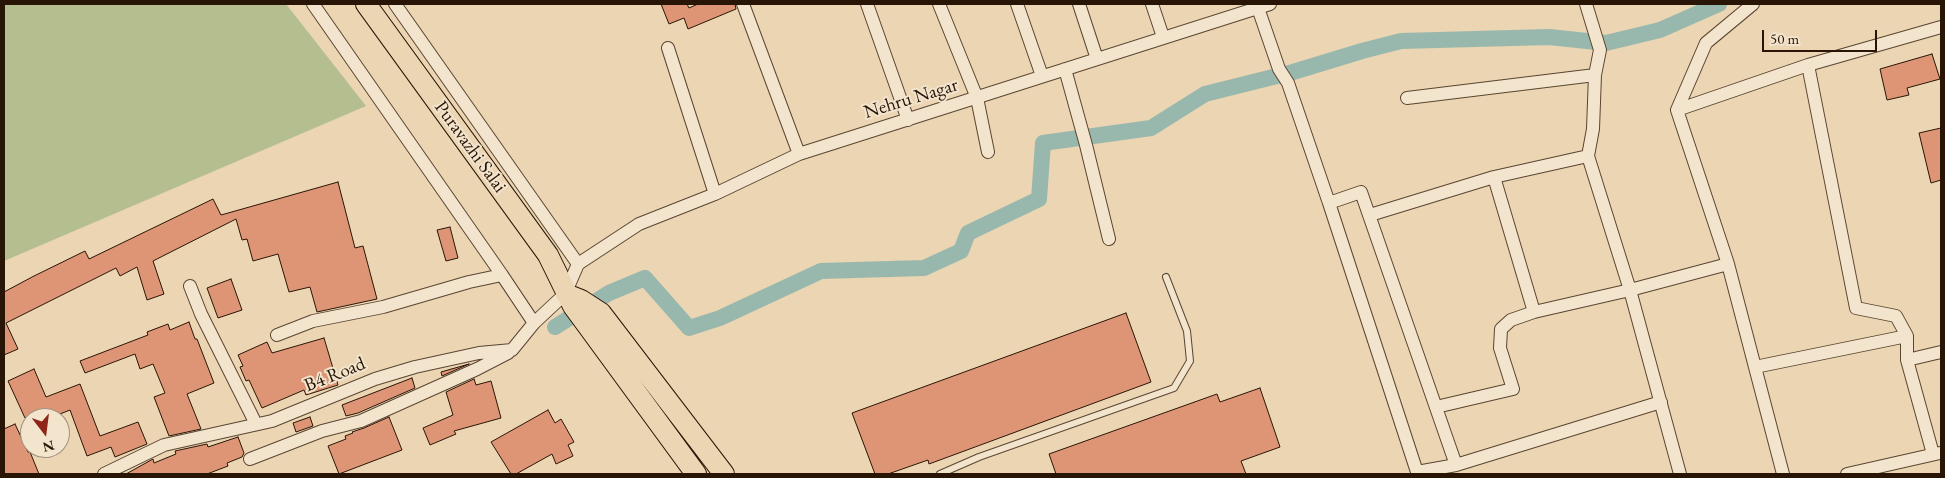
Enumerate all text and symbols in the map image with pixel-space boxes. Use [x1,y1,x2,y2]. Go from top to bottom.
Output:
scale bar [1765,20,1880,52]
text: 50 m [1770,29,1799,48]
street label: Nehru Nagar [861,74,961,124]
street label: Puravazhi Salai [429,97,511,197]
street label: B4 Road [301,352,369,398]
north arrow [20,408,70,458]
text: N [41,436,56,457]

